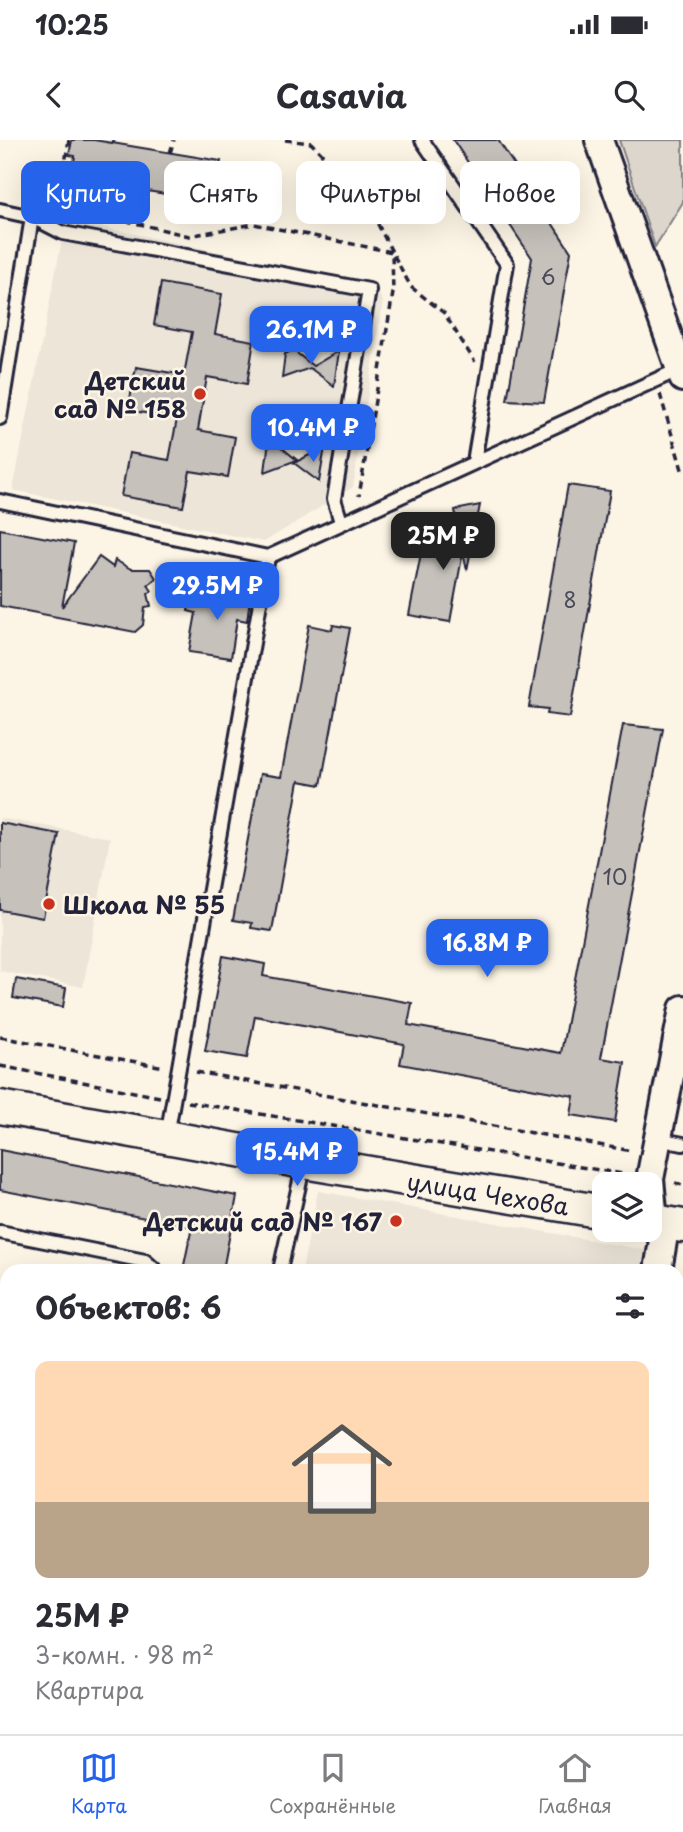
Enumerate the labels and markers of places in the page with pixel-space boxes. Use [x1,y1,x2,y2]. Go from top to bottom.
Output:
pin: 26.1M ₽ [246,306,376,366]
place label: Детский сад № 158 [54,362,186,426]
marker: Детский сад № 158 [192,386,208,402]
pin: 10.4M ₽ [248,404,378,464]
pin: 25M ₽ [394,512,492,572]
pin: 29.5M ₽ [152,562,282,622]
place label: Школа № 55 [63,886,225,922]
marker: Школа № 55 [41,896,57,912]
pin: 16.8M ₽ [422,920,552,979]
pin: 15.4M ₽ [232,1128,362,1188]
place label: Детский сад № 167 [143,1203,383,1239]
marker: Детский сад № 167 [388,1213,404,1229]

